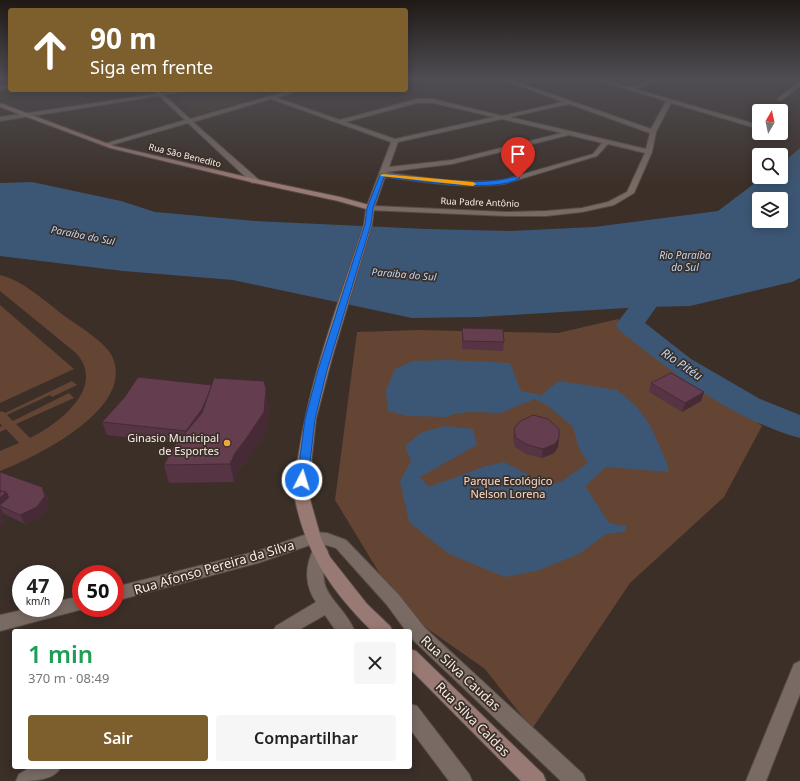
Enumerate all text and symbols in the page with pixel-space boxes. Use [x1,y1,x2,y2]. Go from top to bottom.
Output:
text: 90 m [90,19,157,57]
icon: ahead [24,24,76,76]
text: Siga em frente [90,55,213,79]
north arrow [752,104,788,140]
map controls [752,104,788,228]
pin [501,137,535,178]
street label: Rua São Benedito [147,140,223,170]
icon: arrive [507,143,529,165]
button: search [752,148,788,184]
button: layers [752,192,788,228]
street label: Rua Padre Antônio [440,194,520,210]
water label: Paraiba do Sul [50,222,117,248]
water label: Rio Paraíba do Sul [659,248,711,274]
water label: Paraiba do Sul [371,264,437,284]
water label: Rio Pitéu [658,344,706,384]
place label: Ginasio Municipal de Esportes [127,430,219,458]
marker: Ginasio Municipal de Esportes [222,438,232,448]
position arrow [281,459,323,501]
park label: Parque Ecológico Nelson Lorena [464,473,553,501]
street label: Rua Afonso Pereira da Silva [132,535,296,599]
speed limit sign: 50 [72,565,124,617]
text: 47 [27,572,49,599]
text: km/h [26,594,50,608]
street label: Rua Silva Caudas [417,631,505,715]
text: 1 min [28,637,93,670]
button: close [354,642,396,684]
text: 370 m · 08:49 [28,669,109,687]
street label: Rua Silva Caldas [432,678,514,760]
button: Sair [28,715,208,761]
button: Compartilhar [216,715,396,761]

